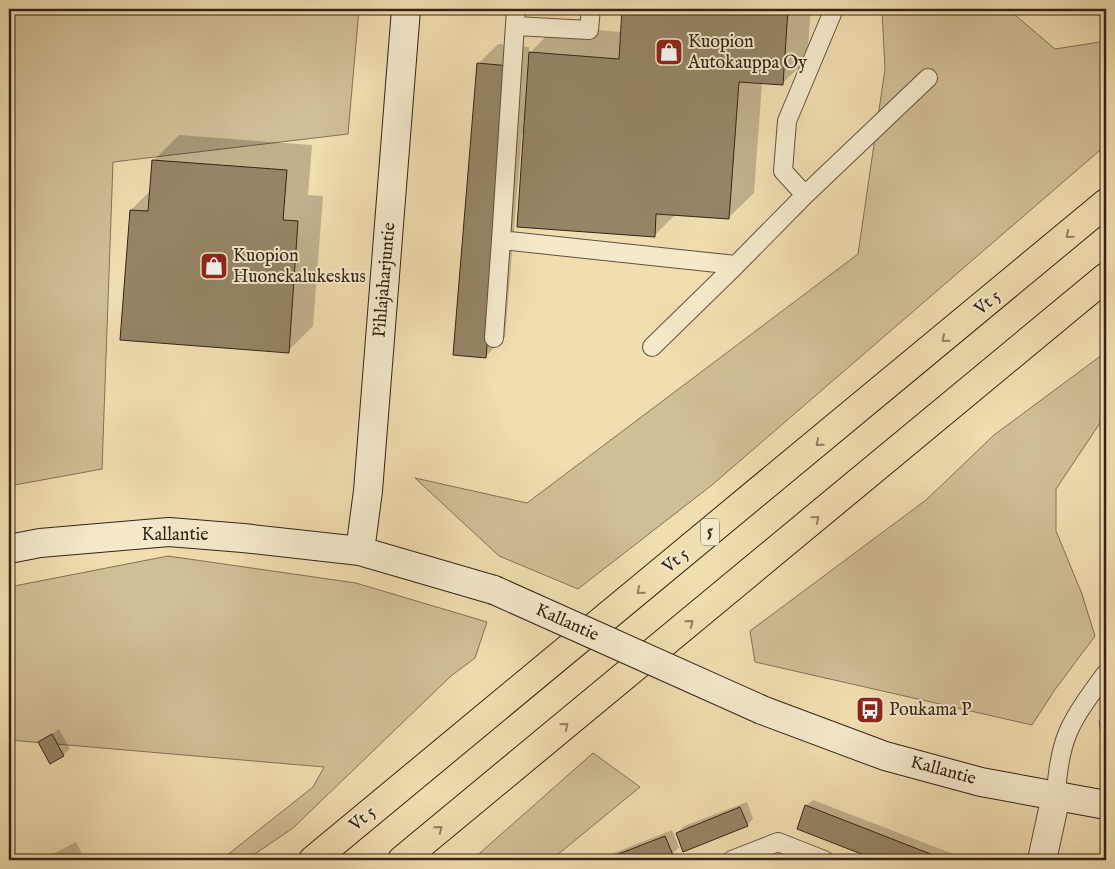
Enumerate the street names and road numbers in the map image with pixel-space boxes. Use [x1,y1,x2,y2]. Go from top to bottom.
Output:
street label: Pihlajaharjuntie [368,221,402,339]
street label: Vt 5 [969,285,1006,321]
road number: 5 [701,518,719,546]
street label: Kallantie [141,524,209,547]
street label: Vt 5 [657,543,694,579]
street label: Kallantie [532,599,602,647]
street label: Kallantie [908,751,978,791]
street label: Vt 5 [344,801,381,837]

